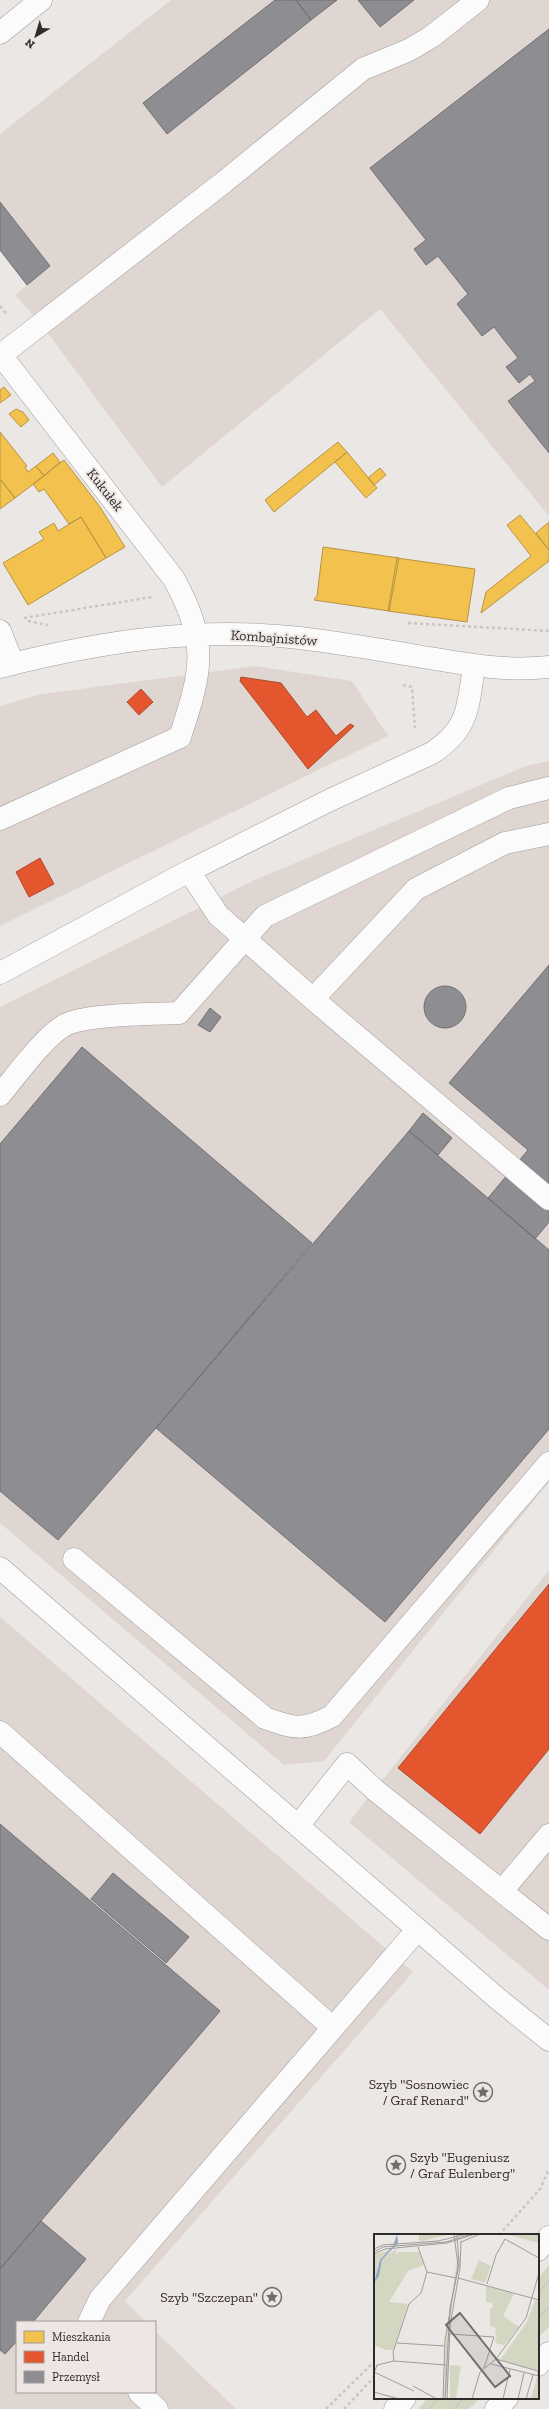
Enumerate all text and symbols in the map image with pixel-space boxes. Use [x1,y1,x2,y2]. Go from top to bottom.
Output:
north arrow [16,16,56,56]
text: N [22,35,37,51]
street label: Kukułek [83,465,127,515]
street label: Kombajnistów [230,626,318,650]
place label: Szyb "Sosnowiec / Graf Renard" [369,2076,469,2109]
place icon: Szyb "Sosnowiec / Graf Renard" [472,2081,494,2103]
place label: Szyb "Eugeniusz / Graf Eulenberg" [410,2149,515,2182]
place icon: Szyb "Eugeniusz / Graf Eulenberg" [385,2154,407,2176]
inset map [374,2234,539,2399]
place icon: Szyb "Szczepan" [261,2286,283,2308]
place label: Szyb "Szczepan" [160,2289,258,2306]
legend [16,2321,156,2393]
text: Mieszkania [52,2330,111,2344]
text: Handel [52,2350,89,2364]
text: Przemysł [52,2370,100,2384]

